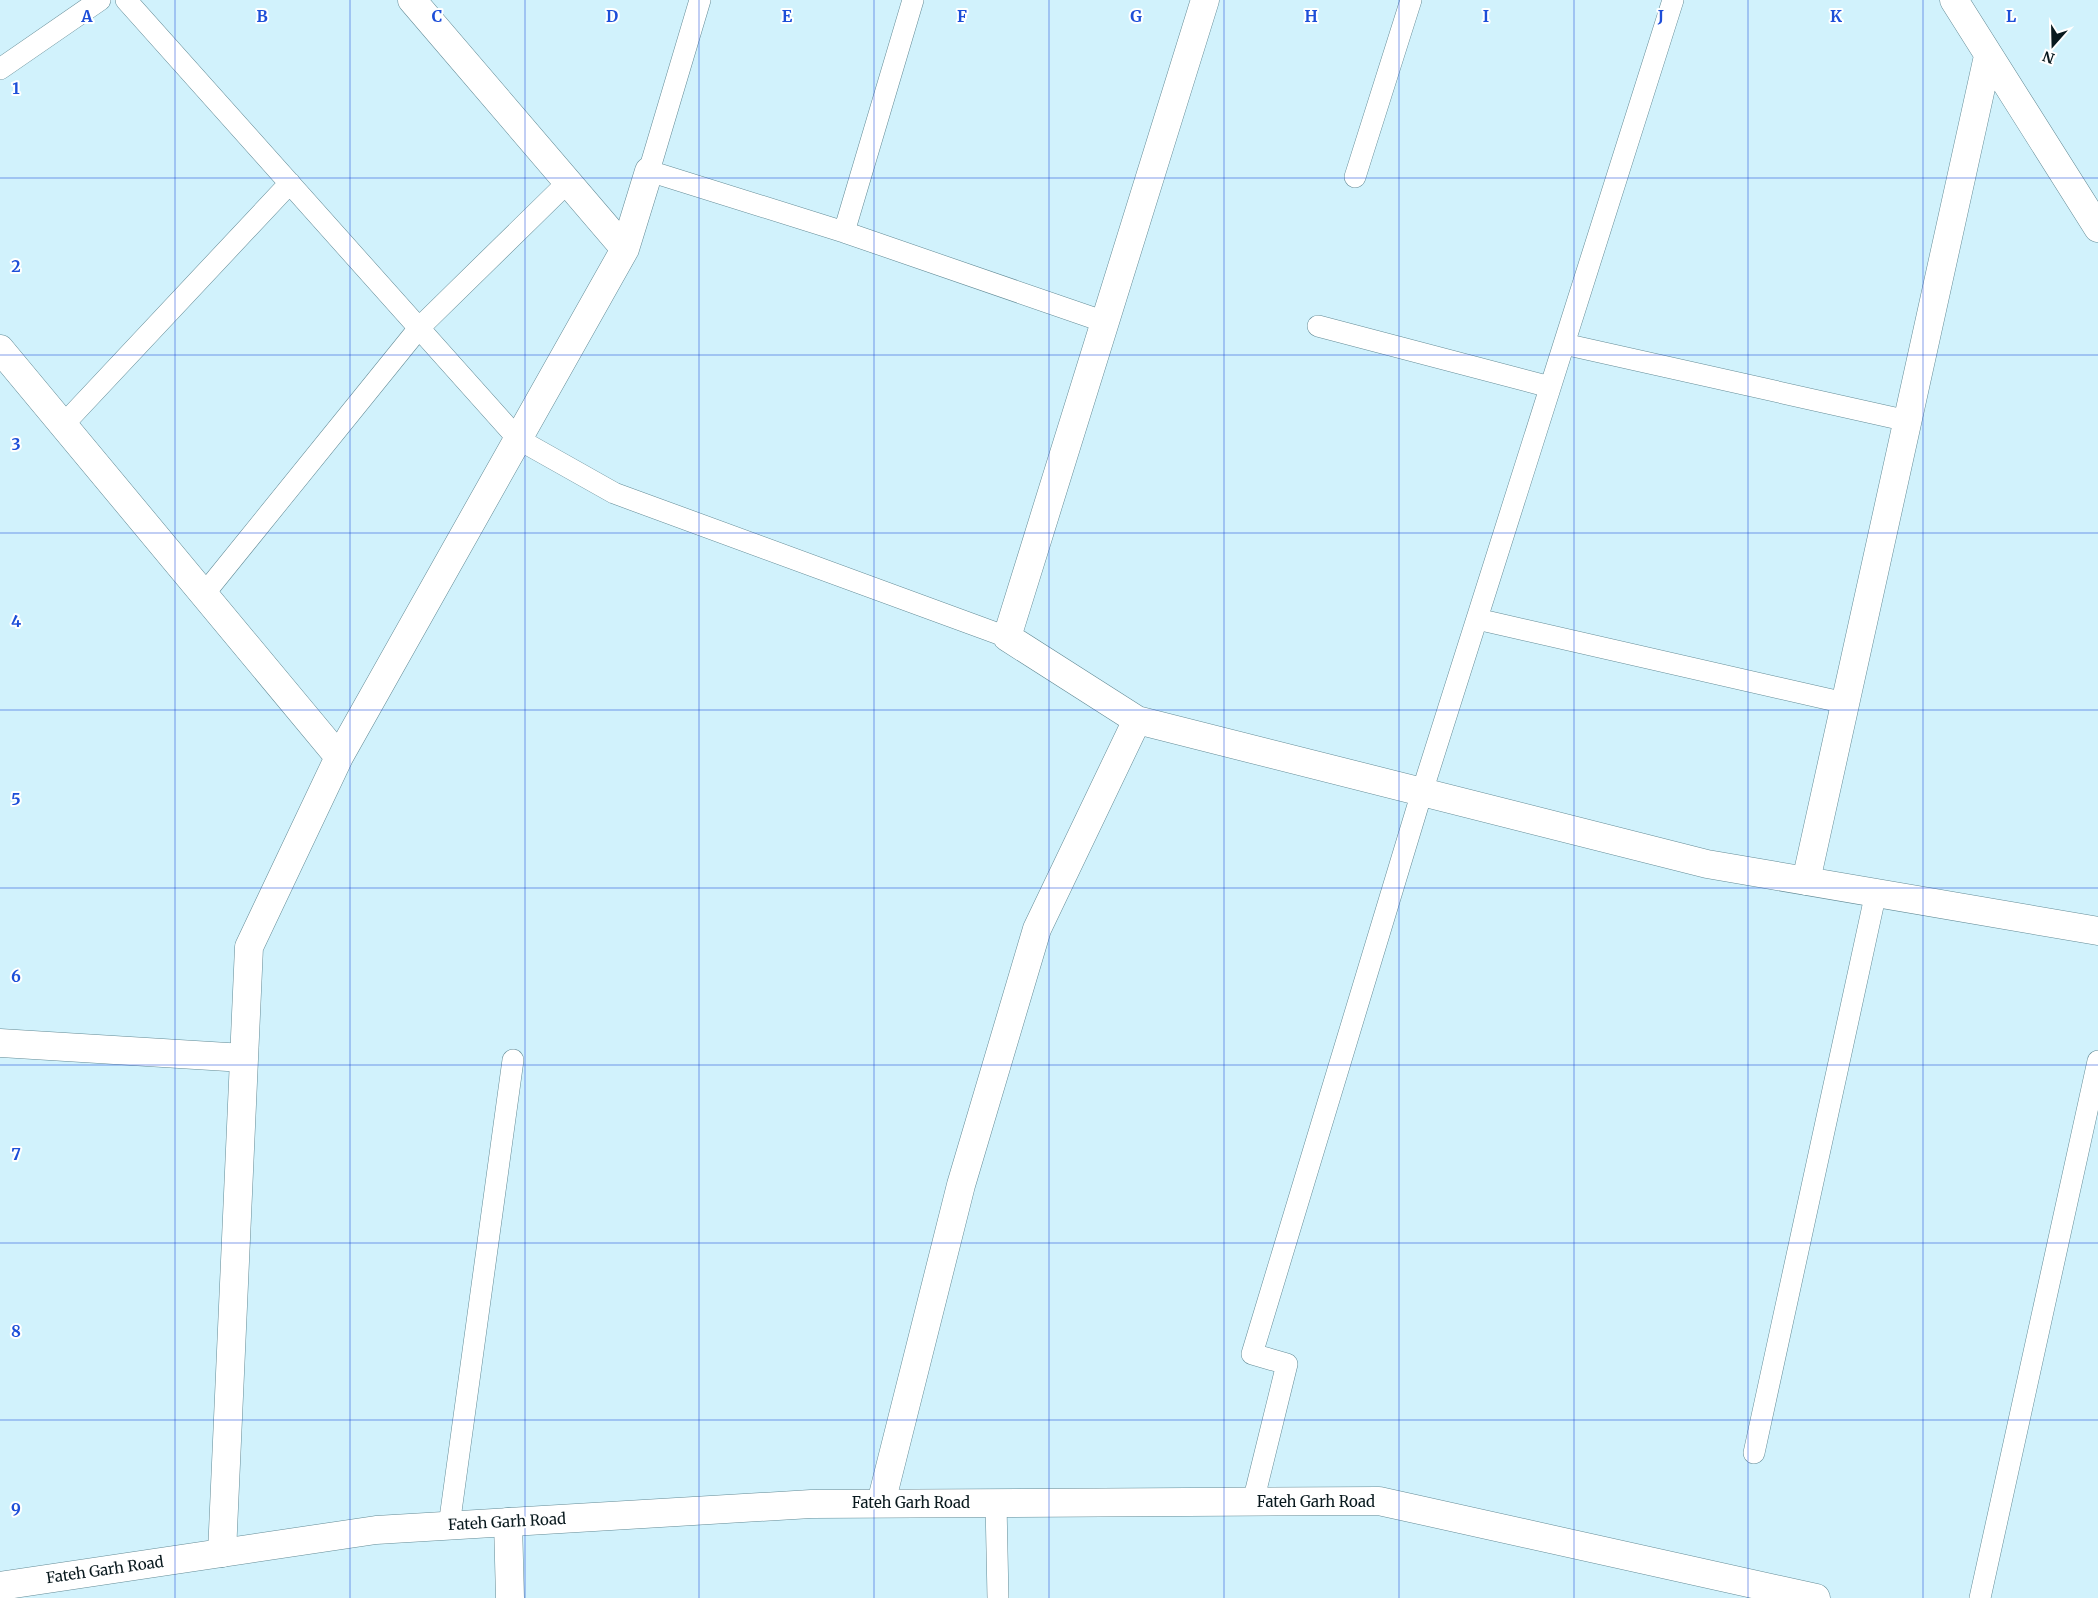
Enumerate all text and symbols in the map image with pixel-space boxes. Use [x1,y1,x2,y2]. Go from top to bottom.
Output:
text: A [80,6,93,26]
text: B [256,6,268,26]
text: C [432,6,442,26]
text: D [606,6,618,26]
text: E [782,6,793,26]
text: F [957,6,967,26]
text: G [1130,6,1142,26]
text: H [1304,6,1318,26]
text: I [1483,6,1489,26]
text: J [1657,6,1664,26]
text: K [1830,6,1842,26]
text: L [2006,6,2016,26]
north arrow [2028,20,2078,70]
text: N [2040,47,2057,68]
text: 1 [12,78,20,98]
text: 2 [11,256,21,276]
text: 3 [11,434,21,454]
text: 4 [11,611,21,631]
text: 5 [11,789,21,809]
text: 6 [11,966,21,986]
text: 7 [11,1144,21,1164]
text: 8 [11,1321,21,1341]
street label: Fateh Garh Road [1257,1492,1375,1511]
street label: Fateh Garh Road [852,1493,970,1512]
text: 9 [11,1499,21,1519]
street label: Fateh Garh Road [447,1509,567,1534]
street label: Fateh Garh Road [45,1552,165,1587]

